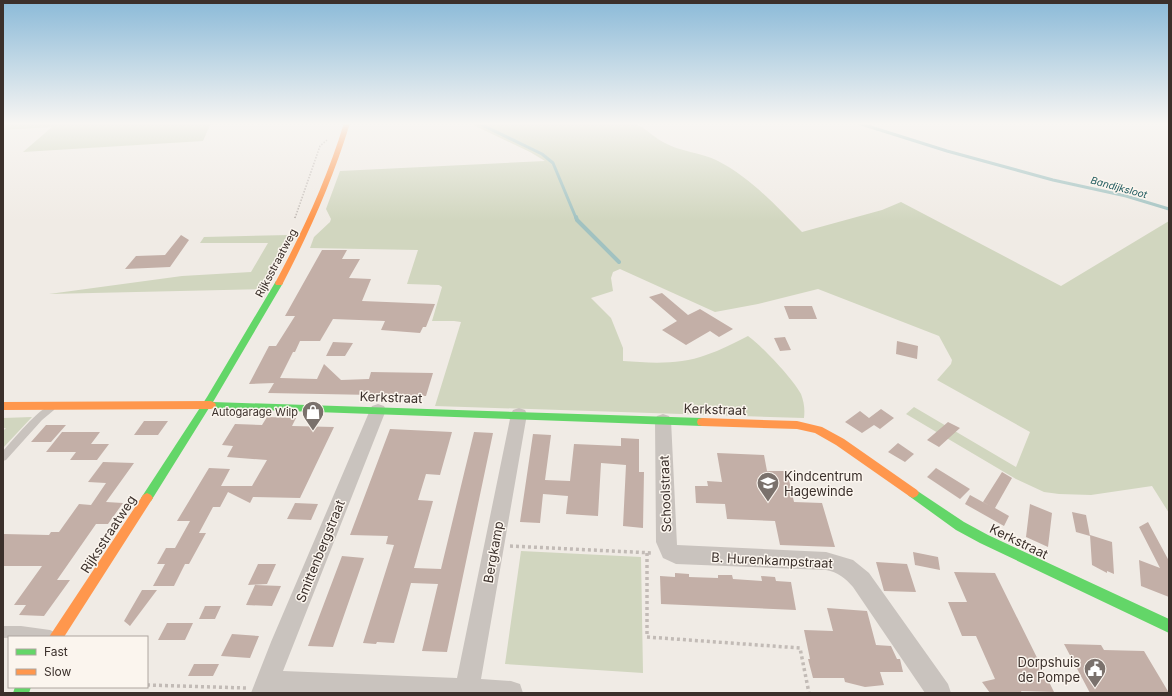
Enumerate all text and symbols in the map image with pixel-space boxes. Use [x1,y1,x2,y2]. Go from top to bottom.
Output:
water label: Bandijksloot [1089,174,1149,200]
street label: Rijksstraatweg [252,226,300,300]
street label: Kerkstraat [359,388,423,406]
shop icon: Autogarage Wilp [300,399,326,432]
street label: Kerkstraat [683,400,747,418]
place label: Autogarage Wilp [211,405,298,419]
street label: Schoolstraat [656,455,674,533]
place label: Kindcentrum Hagewinde [784,468,863,499]
school or university icon: Kindcentrum Hagewinde [755,470,781,503]
street label: Rijksstraatweg [77,492,139,576]
street label: Smittenbergstraat [292,497,348,605]
street label: Bergkamp [480,520,506,584]
street label: Kerkstraat [987,520,1051,562]
street label: B. Hurenkampstraat [711,549,833,571]
legend [8,636,148,688]
text: Fast [44,644,68,659]
place label: Dorpshuis de Pompe [1018,654,1080,685]
public building icon: Dorpshuis de Pompe [1082,656,1108,689]
text: Slow [44,664,72,679]

